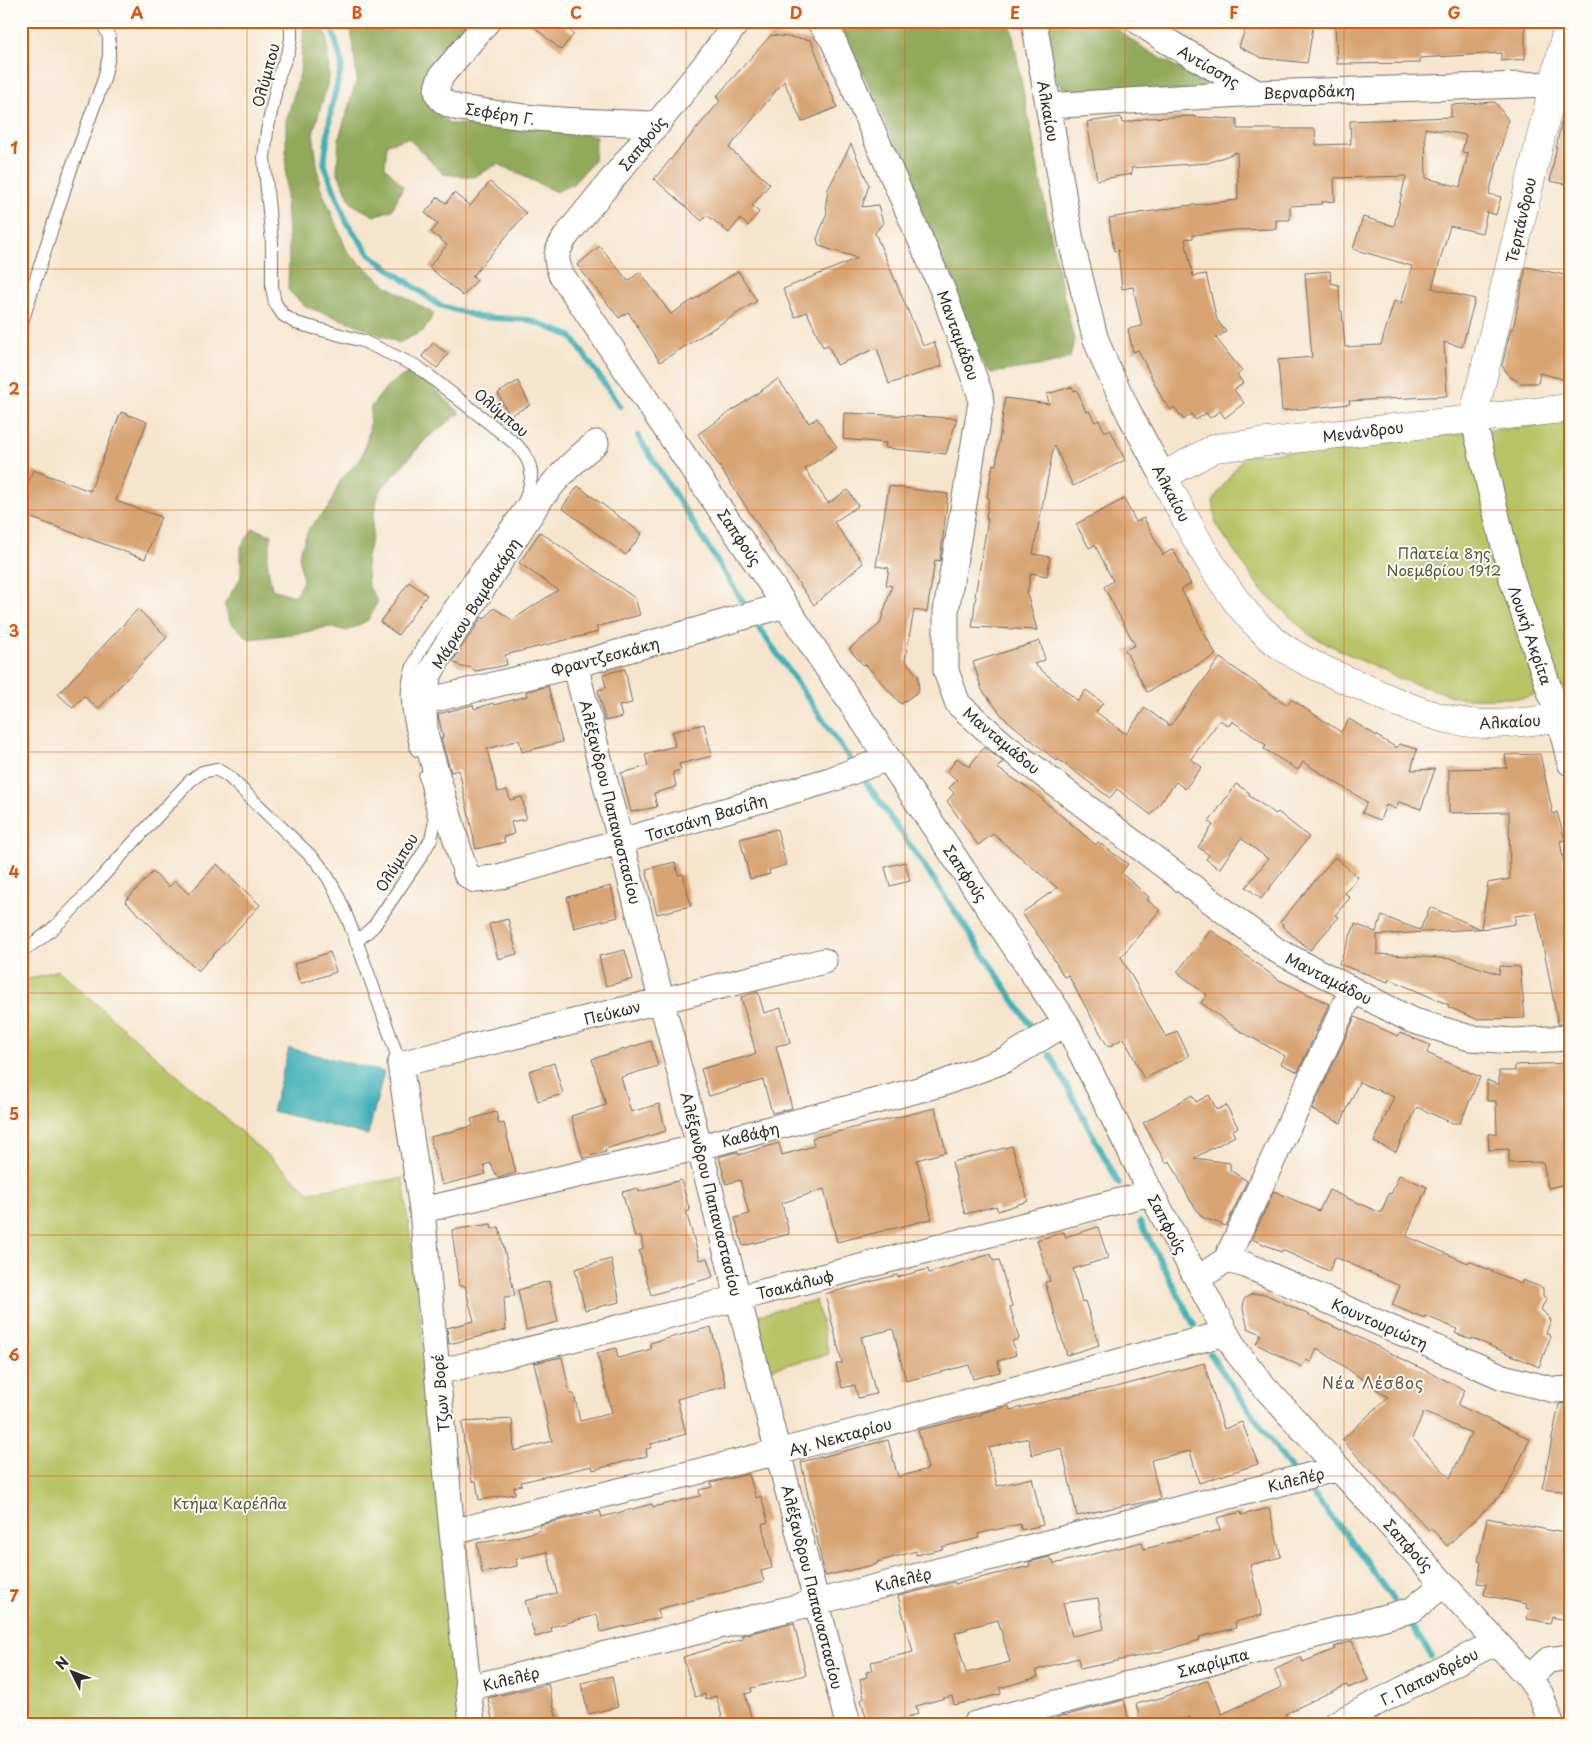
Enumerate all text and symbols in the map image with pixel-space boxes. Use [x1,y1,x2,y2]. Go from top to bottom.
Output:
text: A [131,0,144,24]
text: B [352,0,363,24]
text: C [570,0,582,24]
text: D [790,0,802,24]
text: E [1010,0,1020,24]
text: F [1229,0,1239,24]
text: G [1447,0,1461,24]
street label: Αντίσσης [1174,39,1245,93]
street label: Ολύμπου [245,40,285,110]
street label: Βερναρδάκη [1263,78,1355,104]
street label: Αλκαίου [1032,79,1066,143]
street label: Σεφέρη Γ. [463,96,537,130]
street label: Σαπφούς [613,110,671,175]
text: 1 [10,135,18,159]
street label: Τερπάνδρου [1499,175,1541,265]
street label: Μανταμάδου [932,287,986,383]
text: 2 [8,376,20,400]
street label: Ολύμπου [470,382,534,442]
street label: Μενάνδρου [1321,415,1405,447]
street label: Αλκαίου [1147,460,1197,526]
street label: Σαπφούς [712,504,768,570]
street label: Μάρκου Βαμβακάρη [425,533,525,673]
park label: Πλατεία 8ης Νοεμβρίου 1912 [1387,541,1501,581]
street label: Λουκή Ακρίτα [1503,582,1559,688]
text: 3 [9,618,19,642]
street label: Φραντζεσκάκη [548,631,662,681]
street label: Αλέξανδρου Παπαναστασίου [574,697,648,907]
street label: Μανταμάδου [958,701,1046,779]
street label: Αλκαίου [1479,708,1541,734]
street label: Τσιτσάνη Βασίλη [642,788,770,846]
street label: Ολύμπου [369,828,423,896]
street label: Σαπφούς [938,840,994,906]
text: 4 [9,859,20,883]
street label: Μανταμάδου [1282,946,1376,1010]
street label: Πεύκων [581,994,643,1030]
street label: Αλέξανδρου Παπαναστασίου [675,1089,749,1299]
text: 5 [9,1101,19,1125]
street label: Καβάφη [719,1116,781,1152]
street label: Σαπφούς [1143,1190,1193,1258]
street label: Τσακάλωφ [754,1263,836,1305]
street label: Κουντουριώτη [1328,1291,1432,1355]
text: 6 [8,1342,20,1366]
street label: Τζων Βορέ [425,1353,455,1433]
district label: Νέα Λέσβος [1322,1370,1424,1394]
street label: Αγ. Νεκταρίου [786,1411,894,1461]
street label: Κιλελέρ [1265,1461,1327,1497]
street label: Αλέξανδρου Παπαναστασίου [776,1482,850,1692]
park label: Κτήμα Καρέλλα [173,1491,287,1514]
street label: Σαπφούς [1379,1513,1439,1577]
street label: Κιλελέρ [872,1561,934,1597]
text: 7 [9,1583,19,1607]
street label: Σκαρίμπα [1175,1641,1251,1683]
street label: Γ. Παπανδρέου [1376,1641,1482,1711]
north arrow [48,1648,98,1698]
text: N [50,1652,73,1674]
street label: Κιλελέρ [480,1660,542,1696]

